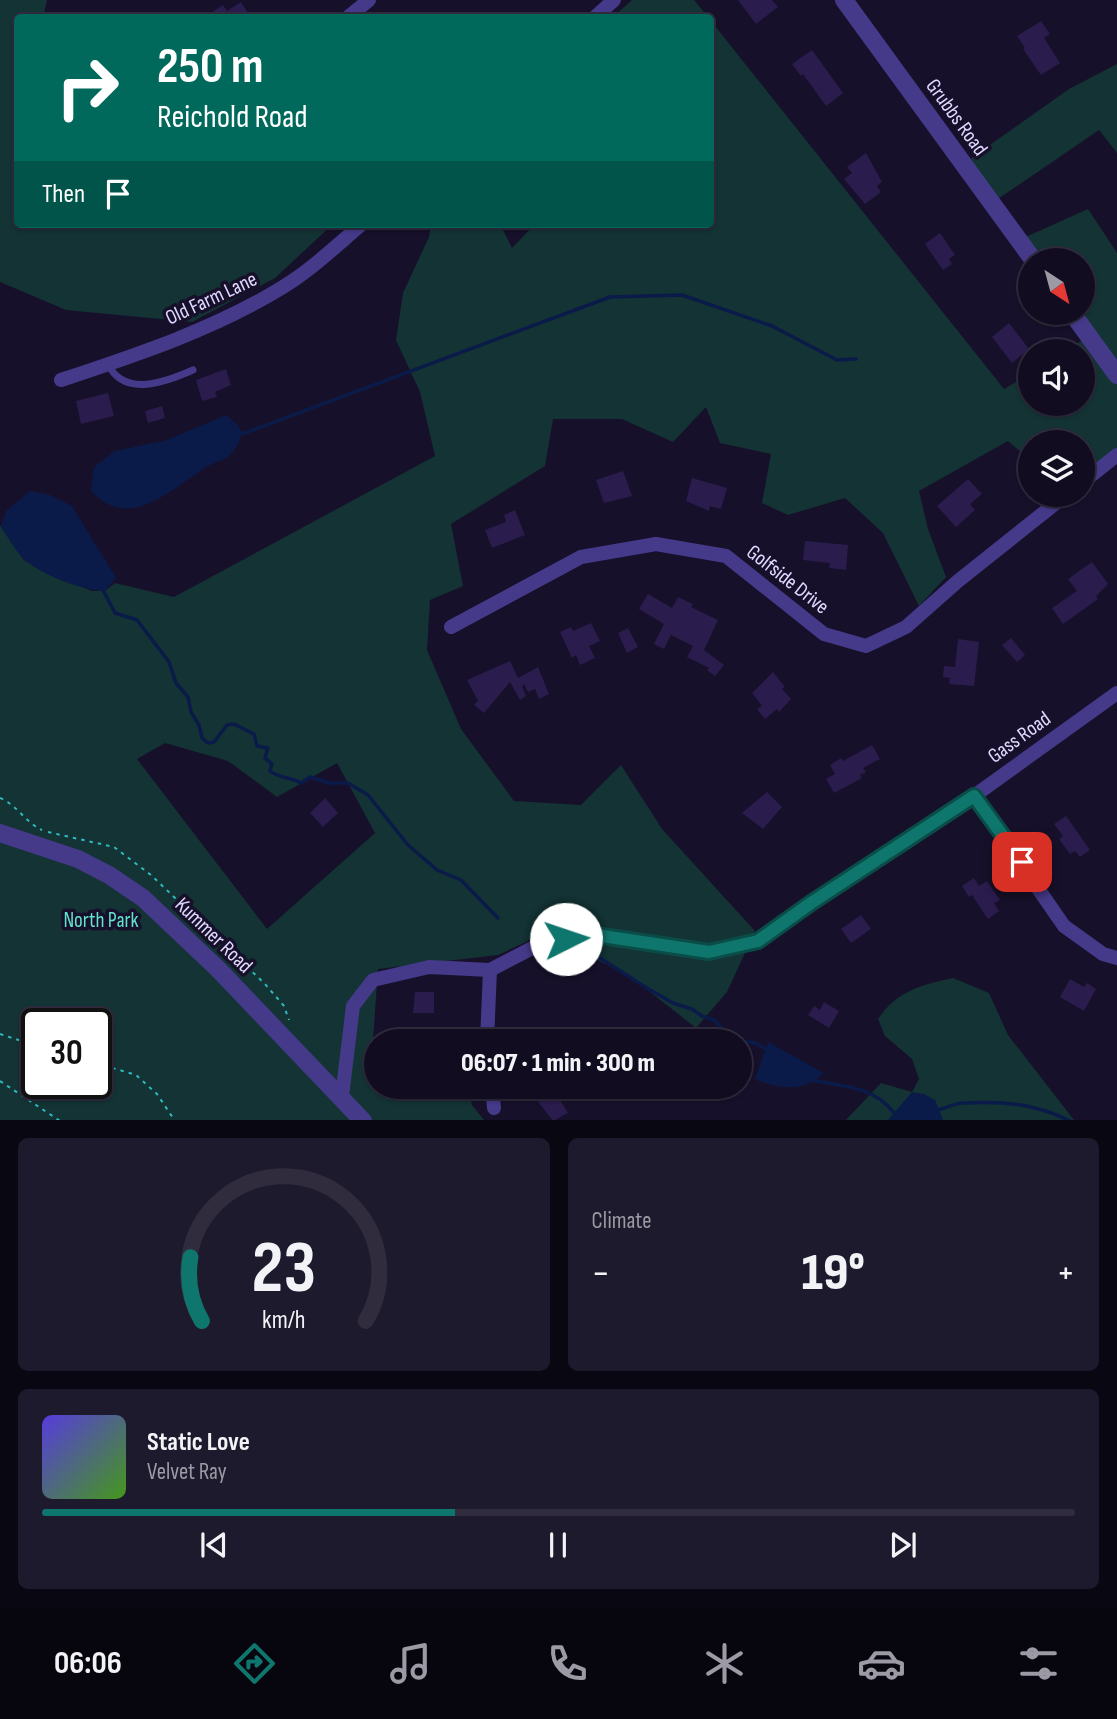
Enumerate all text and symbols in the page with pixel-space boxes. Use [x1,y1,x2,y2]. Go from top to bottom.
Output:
text: 250 m [157,38,263,97]
icon: right [42,42,133,133]
street label: Grubbs Road [920,74,993,160]
text: Reichold Road [157,98,308,137]
icon: arrive [99,175,137,213]
text: Then [42,179,85,210]
north arrow [1018,248,1096,326]
map controls [1018,248,1095,507]
street label: Old Farm Lane [161,266,261,331]
button: sound [1018,339,1095,416]
button: layers [1018,430,1095,507]
street label: Golfside Drive [741,539,834,619]
street label: Gass Road [983,706,1056,769]
pin [992,832,1052,892]
icon: arrive [1003,843,1041,881]
street label: Kummer Road [170,892,258,978]
position arrow [529,902,603,976]
park label: North Park [63,908,139,933]
speed limit sign: 30 [21,1008,112,1099]
text: 06:07 · 1 min · 300 m [461,1048,655,1079]
text: Climate [592,1207,651,1235]
text: 23 [251,1225,316,1313]
text: 19° [802,1242,865,1305]
text: − [592,1251,610,1296]
text: + [1056,1251,1075,1296]
text: km/h [262,1304,305,1335]
text: Static Love [147,1427,250,1458]
text: Velvet Ray [147,1458,227,1486]
icon: previous [195,1526,233,1564]
icon: pause [539,1526,577,1564]
icon: next [884,1526,922,1564]
icon: directions [230,1639,279,1688]
icon: music [386,1639,435,1688]
icon: phone [543,1639,592,1688]
icon: climate [700,1639,749,1688]
icon: car [857,1639,906,1688]
icon: filters [1014,1639,1063,1688]
text: 06:06 [54,1644,122,1683]

